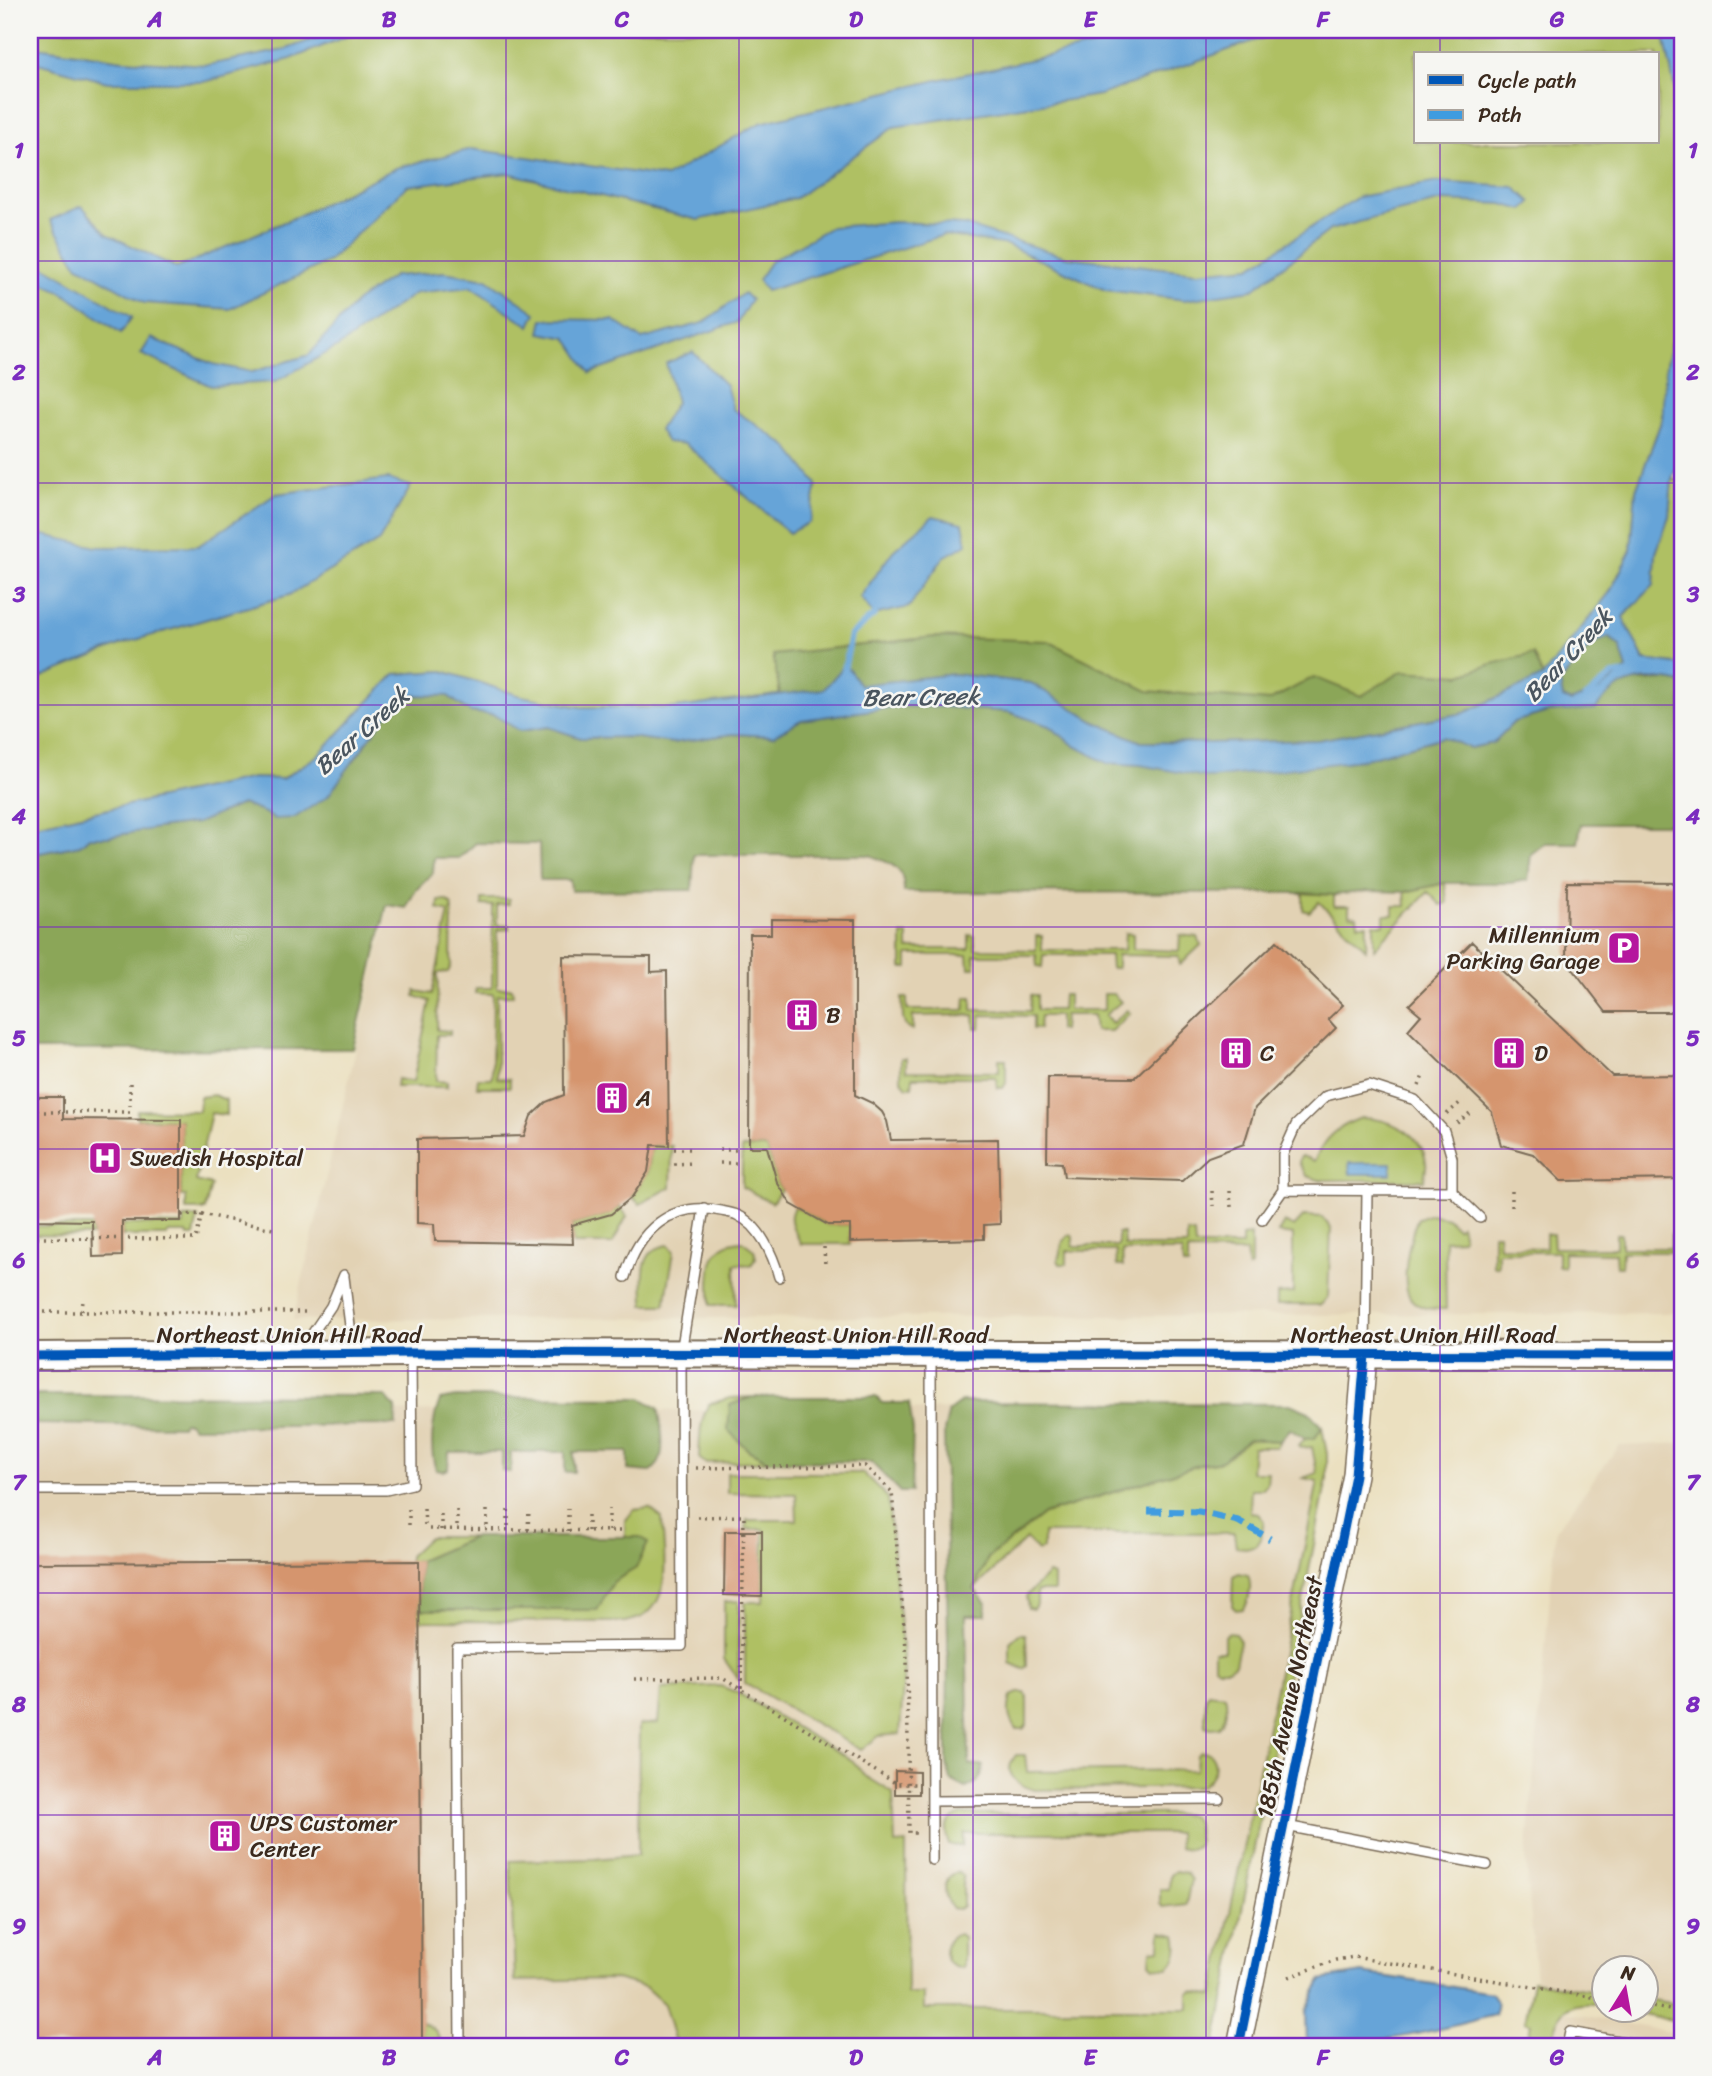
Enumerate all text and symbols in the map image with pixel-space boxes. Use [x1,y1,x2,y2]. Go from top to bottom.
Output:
text: A [146,0,163,40]
text: B [382,0,397,40]
text: C [614,0,630,40]
text: D [849,0,864,40]
text: E [1084,0,1099,40]
text: F [1316,0,1331,40]
text: G [1549,0,1565,40]
legend [1414,52,1660,144]
text: Cycle path [1478,62,1577,100]
text: Path [1478,96,1521,134]
text: 1 [14,130,24,171]
text: 1 [1688,130,1698,171]
text: 2 [11,352,26,393]
text: 2 [1685,352,1700,393]
text: 3 [12,574,26,615]
text: 3 [1686,574,1700,615]
water label: Bear Creek [1513,597,1624,712]
water label: Bear Creek [304,675,420,786]
water label: Bear Creek [862,675,981,719]
text: 4 [11,796,27,837]
text: 4 [1685,796,1701,837]
place label: Millennium Parking Garage [1446,915,1600,982]
parking icon: Millennium Parking Garage [1605,929,1643,967]
place label: B [826,995,841,1036]
building icon: B [783,996,821,1034]
text: 5 [12,1018,26,1059]
text: 5 [1686,1018,1700,1059]
place label: C [1260,1033,1275,1074]
place label: D [1534,1033,1548,1074]
building icon: C [1217,1034,1255,1072]
building icon: D [1490,1034,1528,1072]
place label: A [635,1078,651,1119]
building icon: A [593,1079,631,1117]
place label: Swedish Hospital [130,1138,303,1179]
hospital icon: Swedish Hospital [86,1139,124,1177]
text: 6 [11,1240,26,1281]
text: 6 [1685,1240,1700,1281]
street label: Northeast Union Hill Road [157,1315,423,1356]
street label: Northeast Union Hill Road [724,1315,990,1356]
street label: Northeast Union Hill Road [1291,1315,1557,1356]
text: 7 [12,1462,27,1503]
text: 7 [1686,1462,1701,1503]
street label: 185th Avenue Northeast [1244,1570,1336,1822]
text: 8 [11,1684,26,1725]
text: 8 [1685,1684,1700,1725]
place label: UPS Customer Center [250,1803,398,1870]
building icon: UPS Customer Center [206,1817,244,1855]
text: 9 [12,1906,26,1947]
text: 9 [1686,1906,1700,1947]
north arrow [1590,1954,1660,2024]
text: N [1618,1955,1639,1990]
text: A [146,2037,163,2076]
text: B [382,2037,397,2076]
text: C [614,2037,630,2076]
text: D [849,2037,864,2076]
text: E [1084,2037,1099,2076]
text: F [1316,2037,1331,2076]
text: G [1549,2037,1565,2076]

